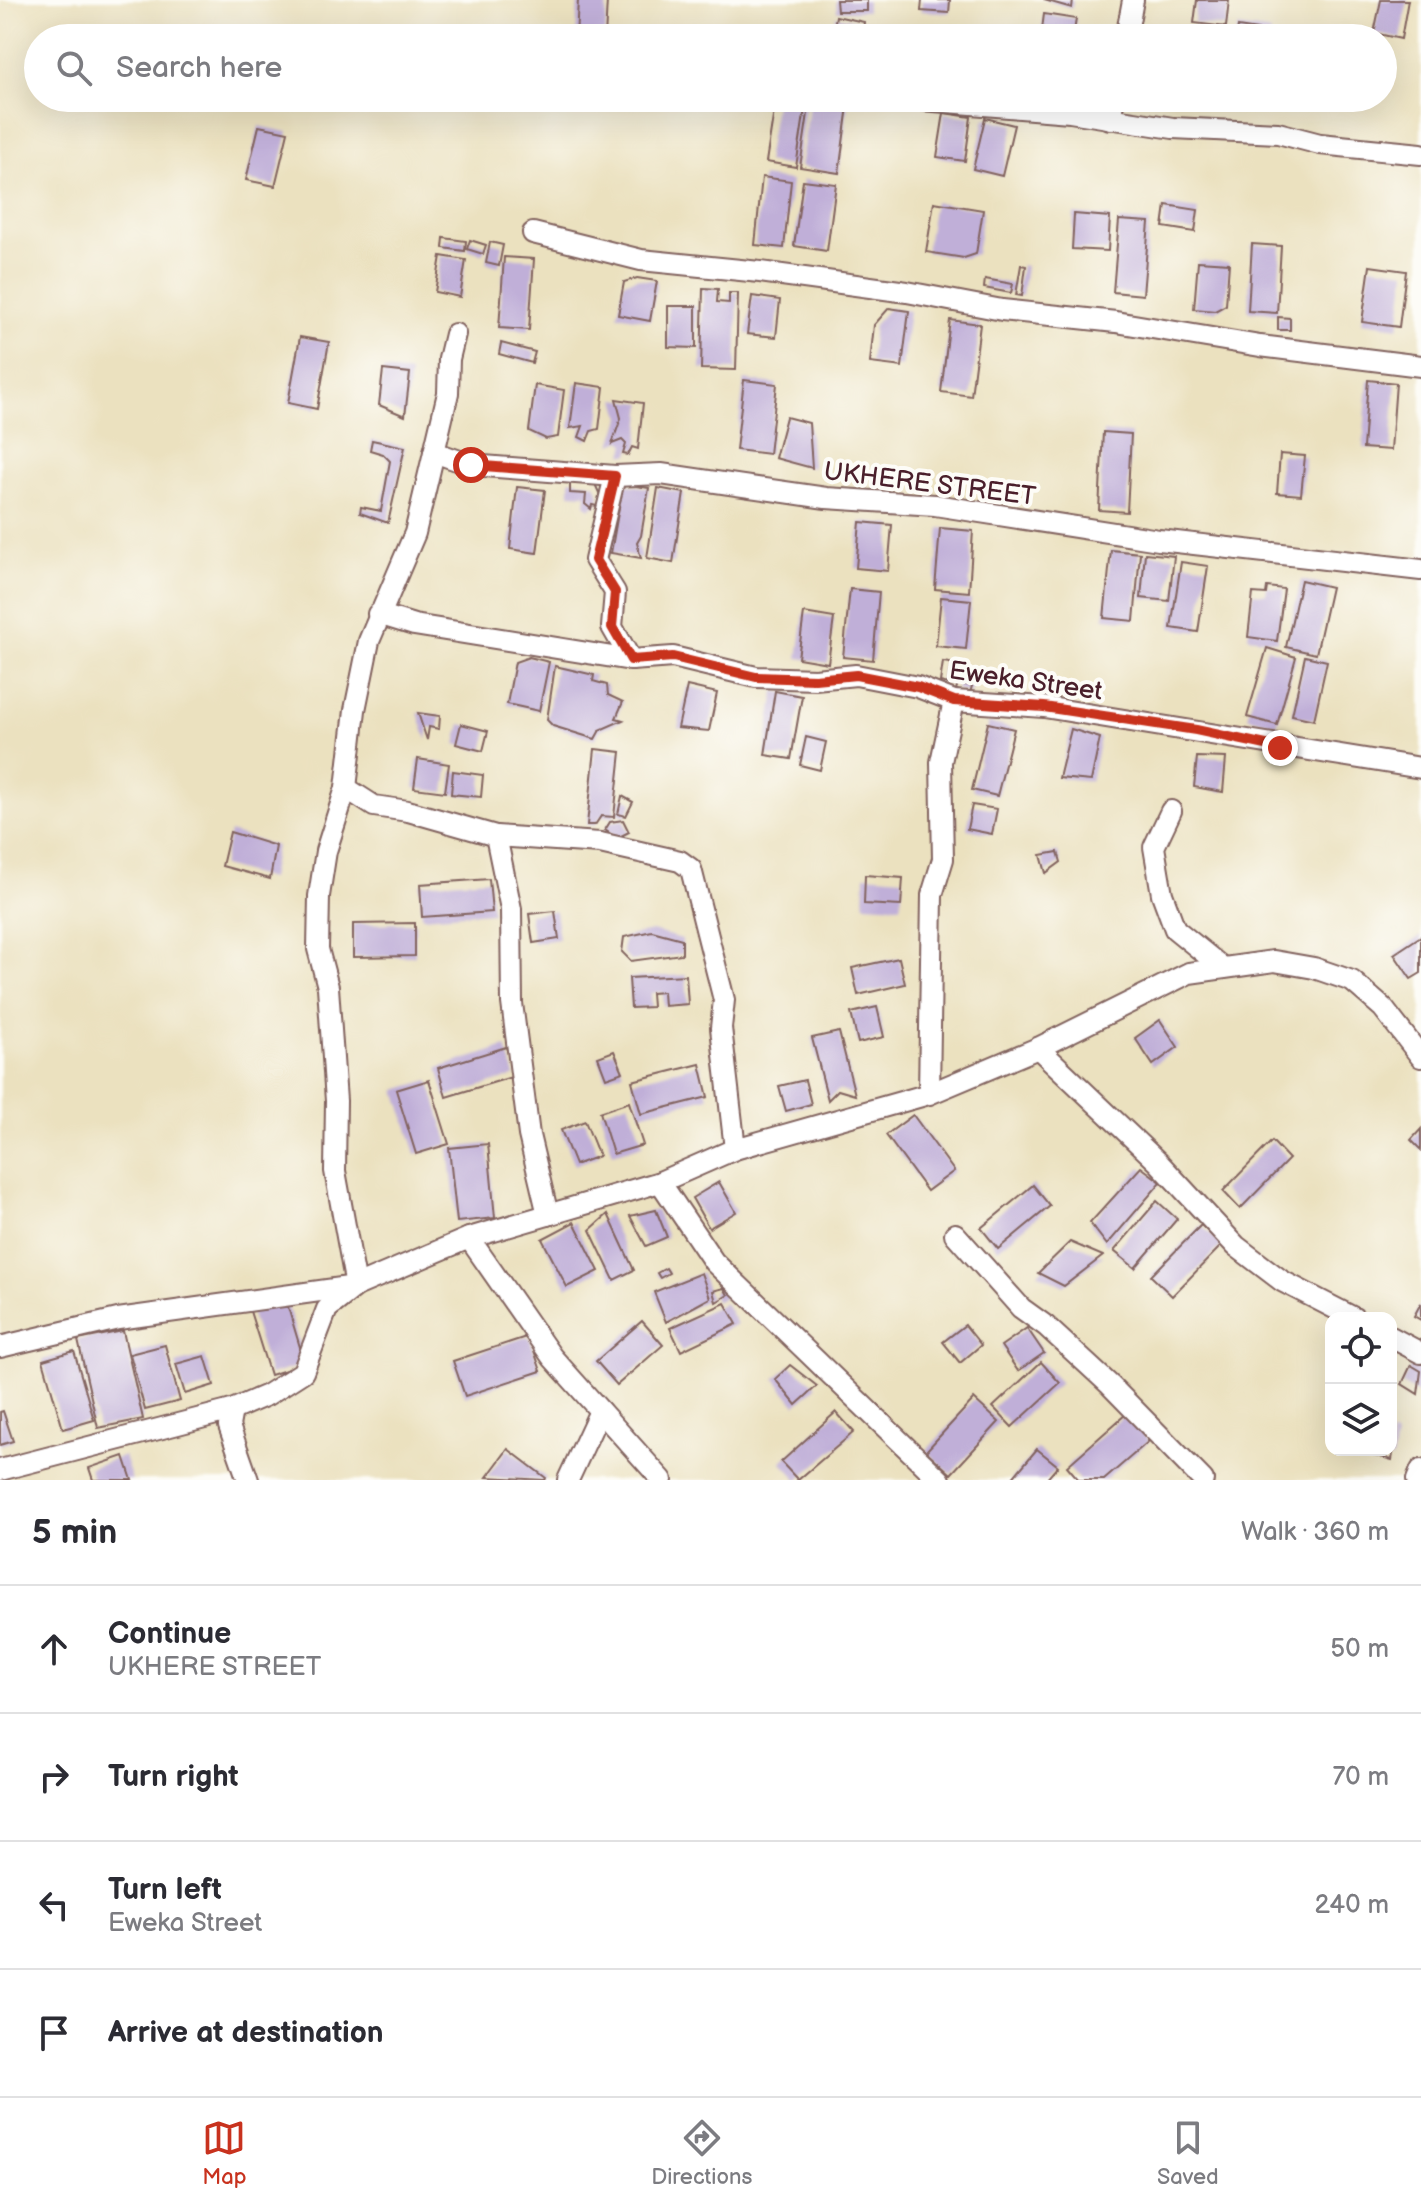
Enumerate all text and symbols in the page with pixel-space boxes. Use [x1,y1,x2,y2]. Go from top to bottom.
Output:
search box [24,24,1397,112]
icon: search [52,46,96,90]
text: Search here [116,50,282,86]
route start [453,447,489,483]
street label: UKHERE STREET [822,456,1038,513]
street label: Eweka Street [947,655,1104,708]
route end [1262,730,1298,766]
map controls [1325,1312,1397,1456]
button: locate [1325,1312,1397,1384]
button: layers [1325,1384,1397,1456]
text: 5 min [32,1512,117,1553]
text: Walk · 360 m [1241,1517,1389,1548]
text: Continue [108,1616,231,1652]
icon: ahead [32,1627,76,1671]
text: 50 m [1330,1634,1389,1665]
text: UKHERE STREET [108,1652,321,1683]
icon: right [32,1755,76,1799]
text: Turn right [108,1759,239,1795]
text: 70 m [1332,1762,1389,1793]
text: Turn left [108,1872,222,1908]
icon: left [32,1883,76,1927]
text: 240 m [1314,1890,1389,1921]
text: Eweka Street [108,1908,262,1939]
icon: arrive [32,2011,76,2055]
text: Arrive at destination [108,2015,384,2051]
tab: Map [202,2116,247,2191]
tab: Directions [651,2116,752,2191]
tab: Saved [1157,2116,1219,2191]

